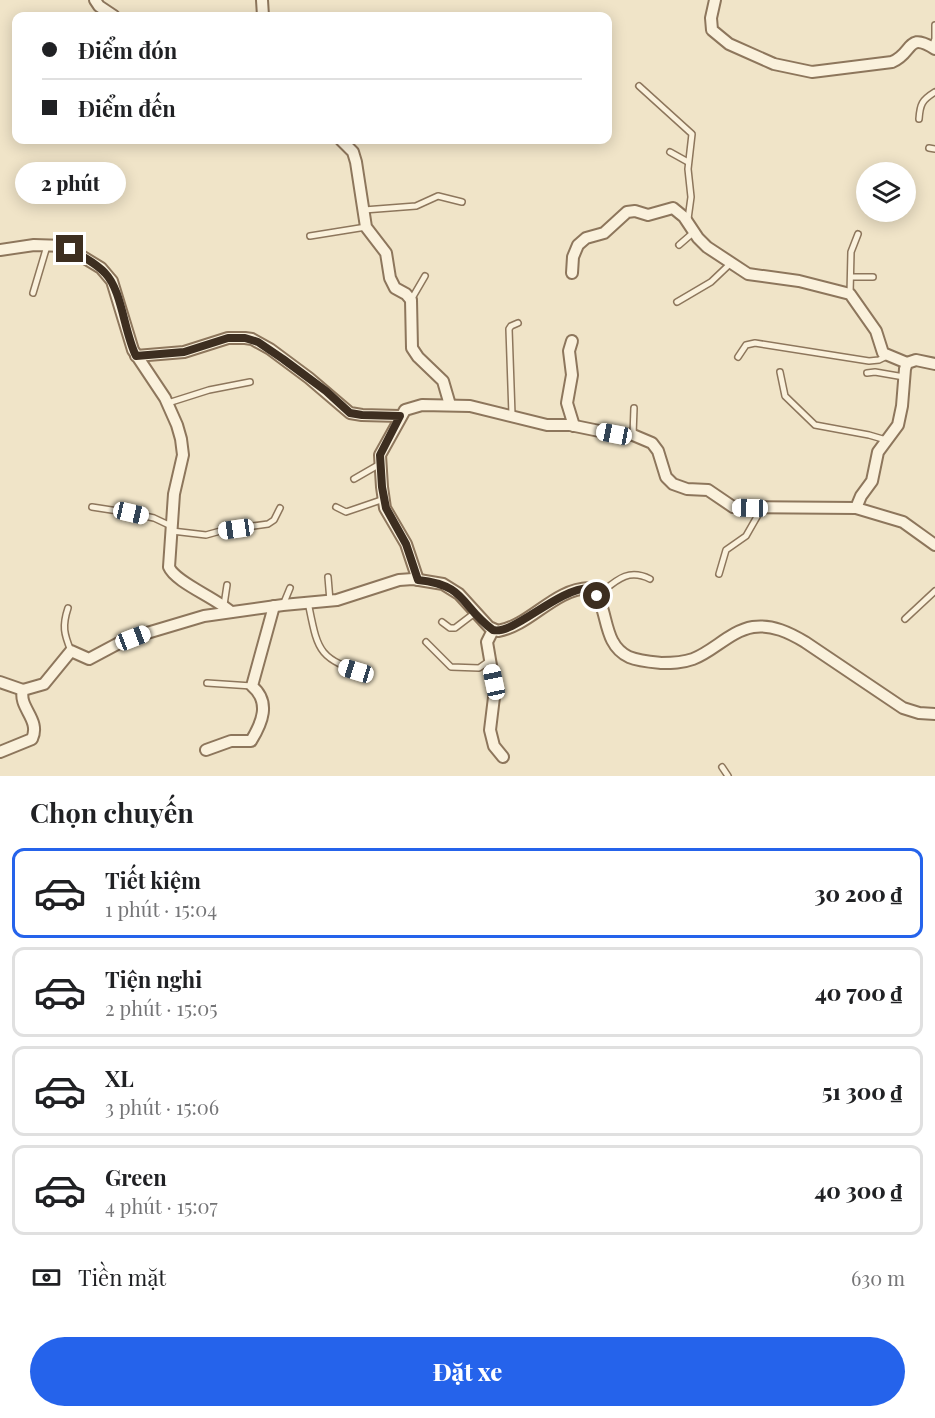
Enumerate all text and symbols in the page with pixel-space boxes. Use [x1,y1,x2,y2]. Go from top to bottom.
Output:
text: Điểm đón [78,35,177,65]
text: Điểm đến [78,93,176,123]
callout: 2 phút [14,162,125,204]
map controls [856,162,916,222]
button: layers [856,162,916,222]
text: 2 phút [41,169,100,196]
route end [56,235,83,262]
car [595,422,633,446]
car [732,499,768,517]
car [111,500,151,526]
car [217,518,255,540]
route start [583,582,610,609]
car [113,623,153,653]
car [336,657,376,685]
car [481,663,507,701]
text: Chọn chuyến [30,794,194,830]
text: Tiết kiệm [105,865,201,895]
icon: car [33,866,87,920]
text: 30 200 ₫ [815,878,902,908]
text: 1 phút · 15:04 [105,895,217,922]
text: Tiện nghi [105,964,202,994]
icon: car [33,965,87,1019]
text: 40 700 ₫ [815,977,902,1007]
text: 2 phút · 15:05 [105,994,218,1021]
text: XL [105,1063,134,1093]
icon: car [33,1064,87,1118]
text: 51 300 ₫ [822,1076,902,1106]
text: 3 phút · 15:06 [105,1093,219,1120]
text: Green [105,1162,167,1192]
icon: car [33,1163,87,1217]
text: 40 300 ₫ [814,1175,902,1205]
text: 4 phút · 15:07 [105,1192,218,1219]
icon: cash [30,1261,63,1294]
text: Tiền mặt [78,1262,166,1292]
text: 630 m [851,1264,905,1291]
button: Đặt xe [30,1337,905,1406]

